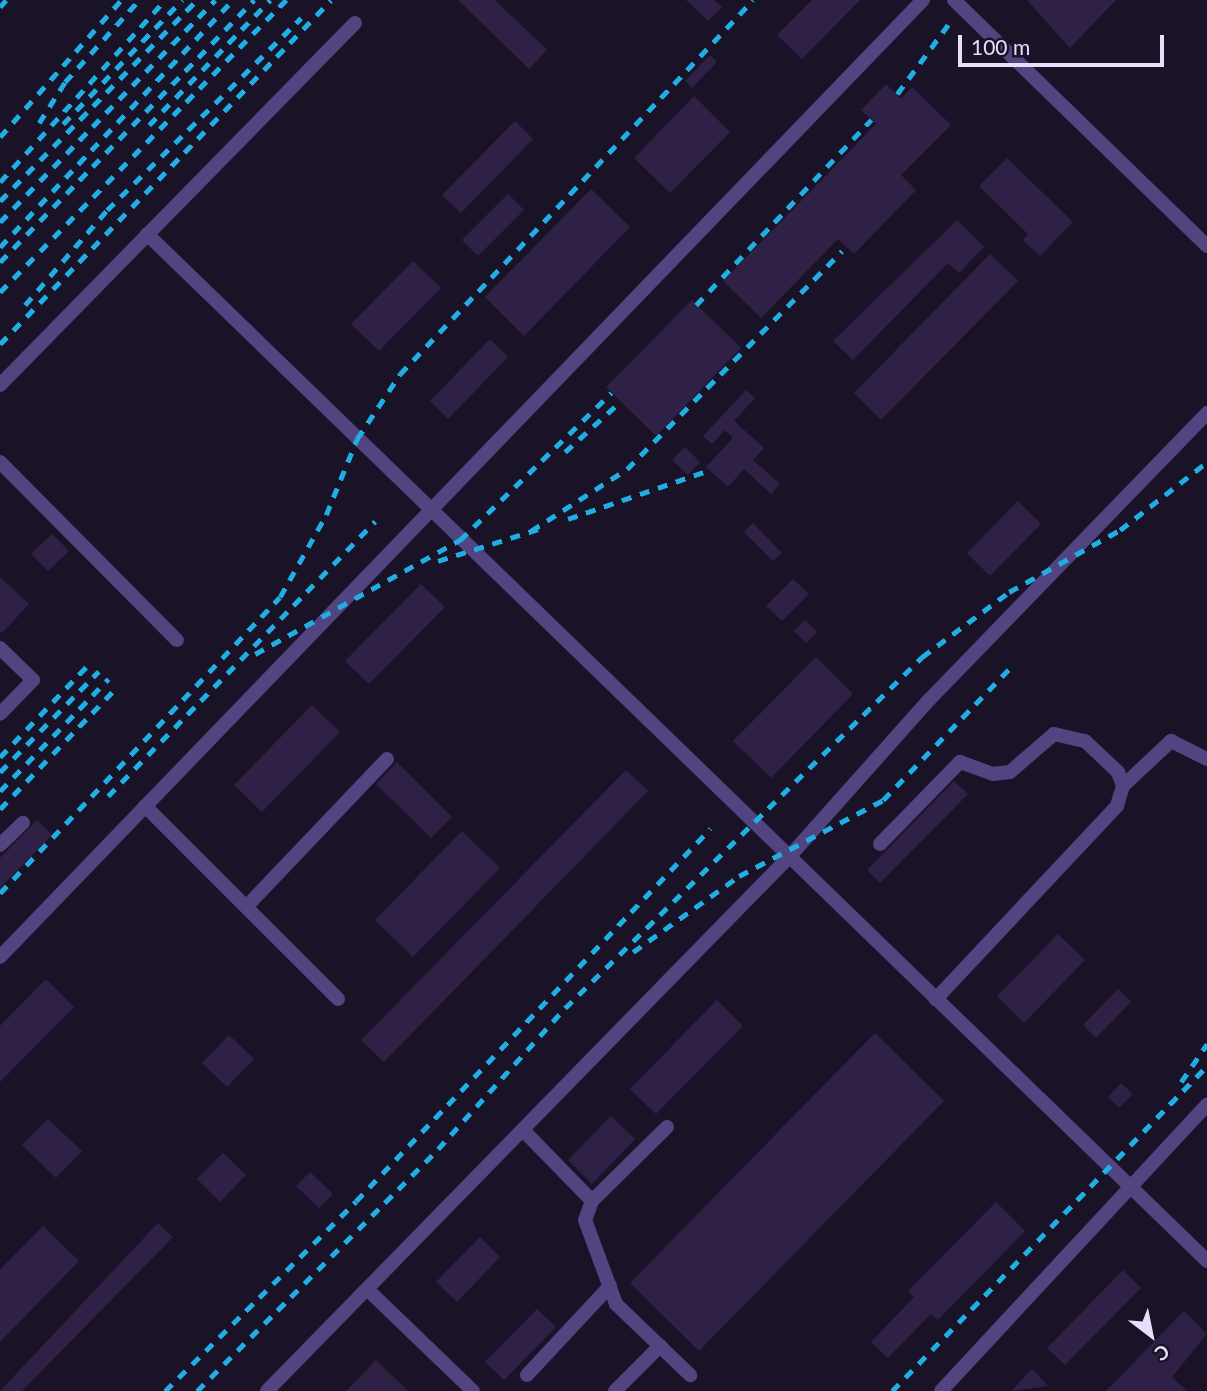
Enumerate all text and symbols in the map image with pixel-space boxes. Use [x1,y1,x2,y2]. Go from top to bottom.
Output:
scale bar [962,21,1168,65]
text: 100 m [971,34,1030,59]
north arrow [1116,1300,1186,1370]
text: С [1151,1340,1174,1366]

